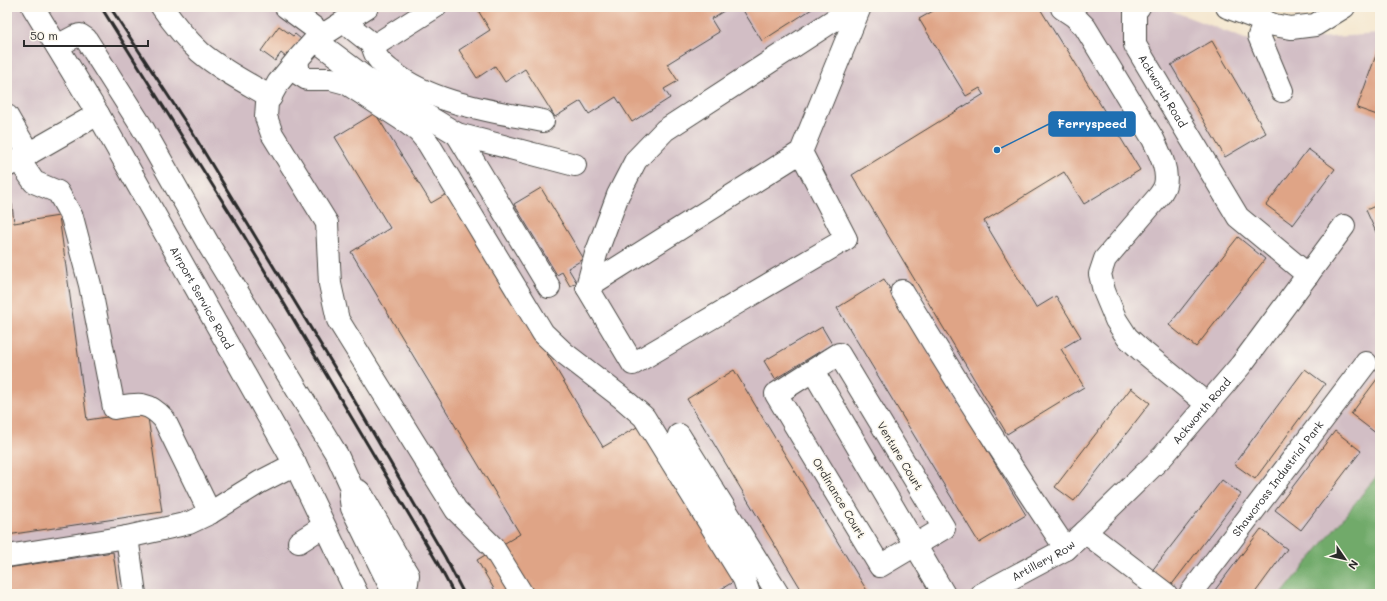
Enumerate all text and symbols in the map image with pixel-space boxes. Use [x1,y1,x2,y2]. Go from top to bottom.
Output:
scale bar [24,22,148,48]
text: 50 m [30,27,58,43]
street label: Ackworth Road [1135,51,1191,130]
callout: Ferryspeed [1049,112,1135,136]
text: Ferryspeed [1057,115,1127,131]
street label: Airport Service Road [167,243,237,352]
street label: Ackworth Road [1169,374,1234,447]
street label: Shawcross Industrial Park [1229,417,1327,539]
street label: Venture Court [874,419,927,493]
street label: Ordinance Court [810,455,869,541]
street label: Artillery Row [1009,536,1078,584]
north arrow [1325,539,1365,579]
text: N [1345,557,1362,573]

